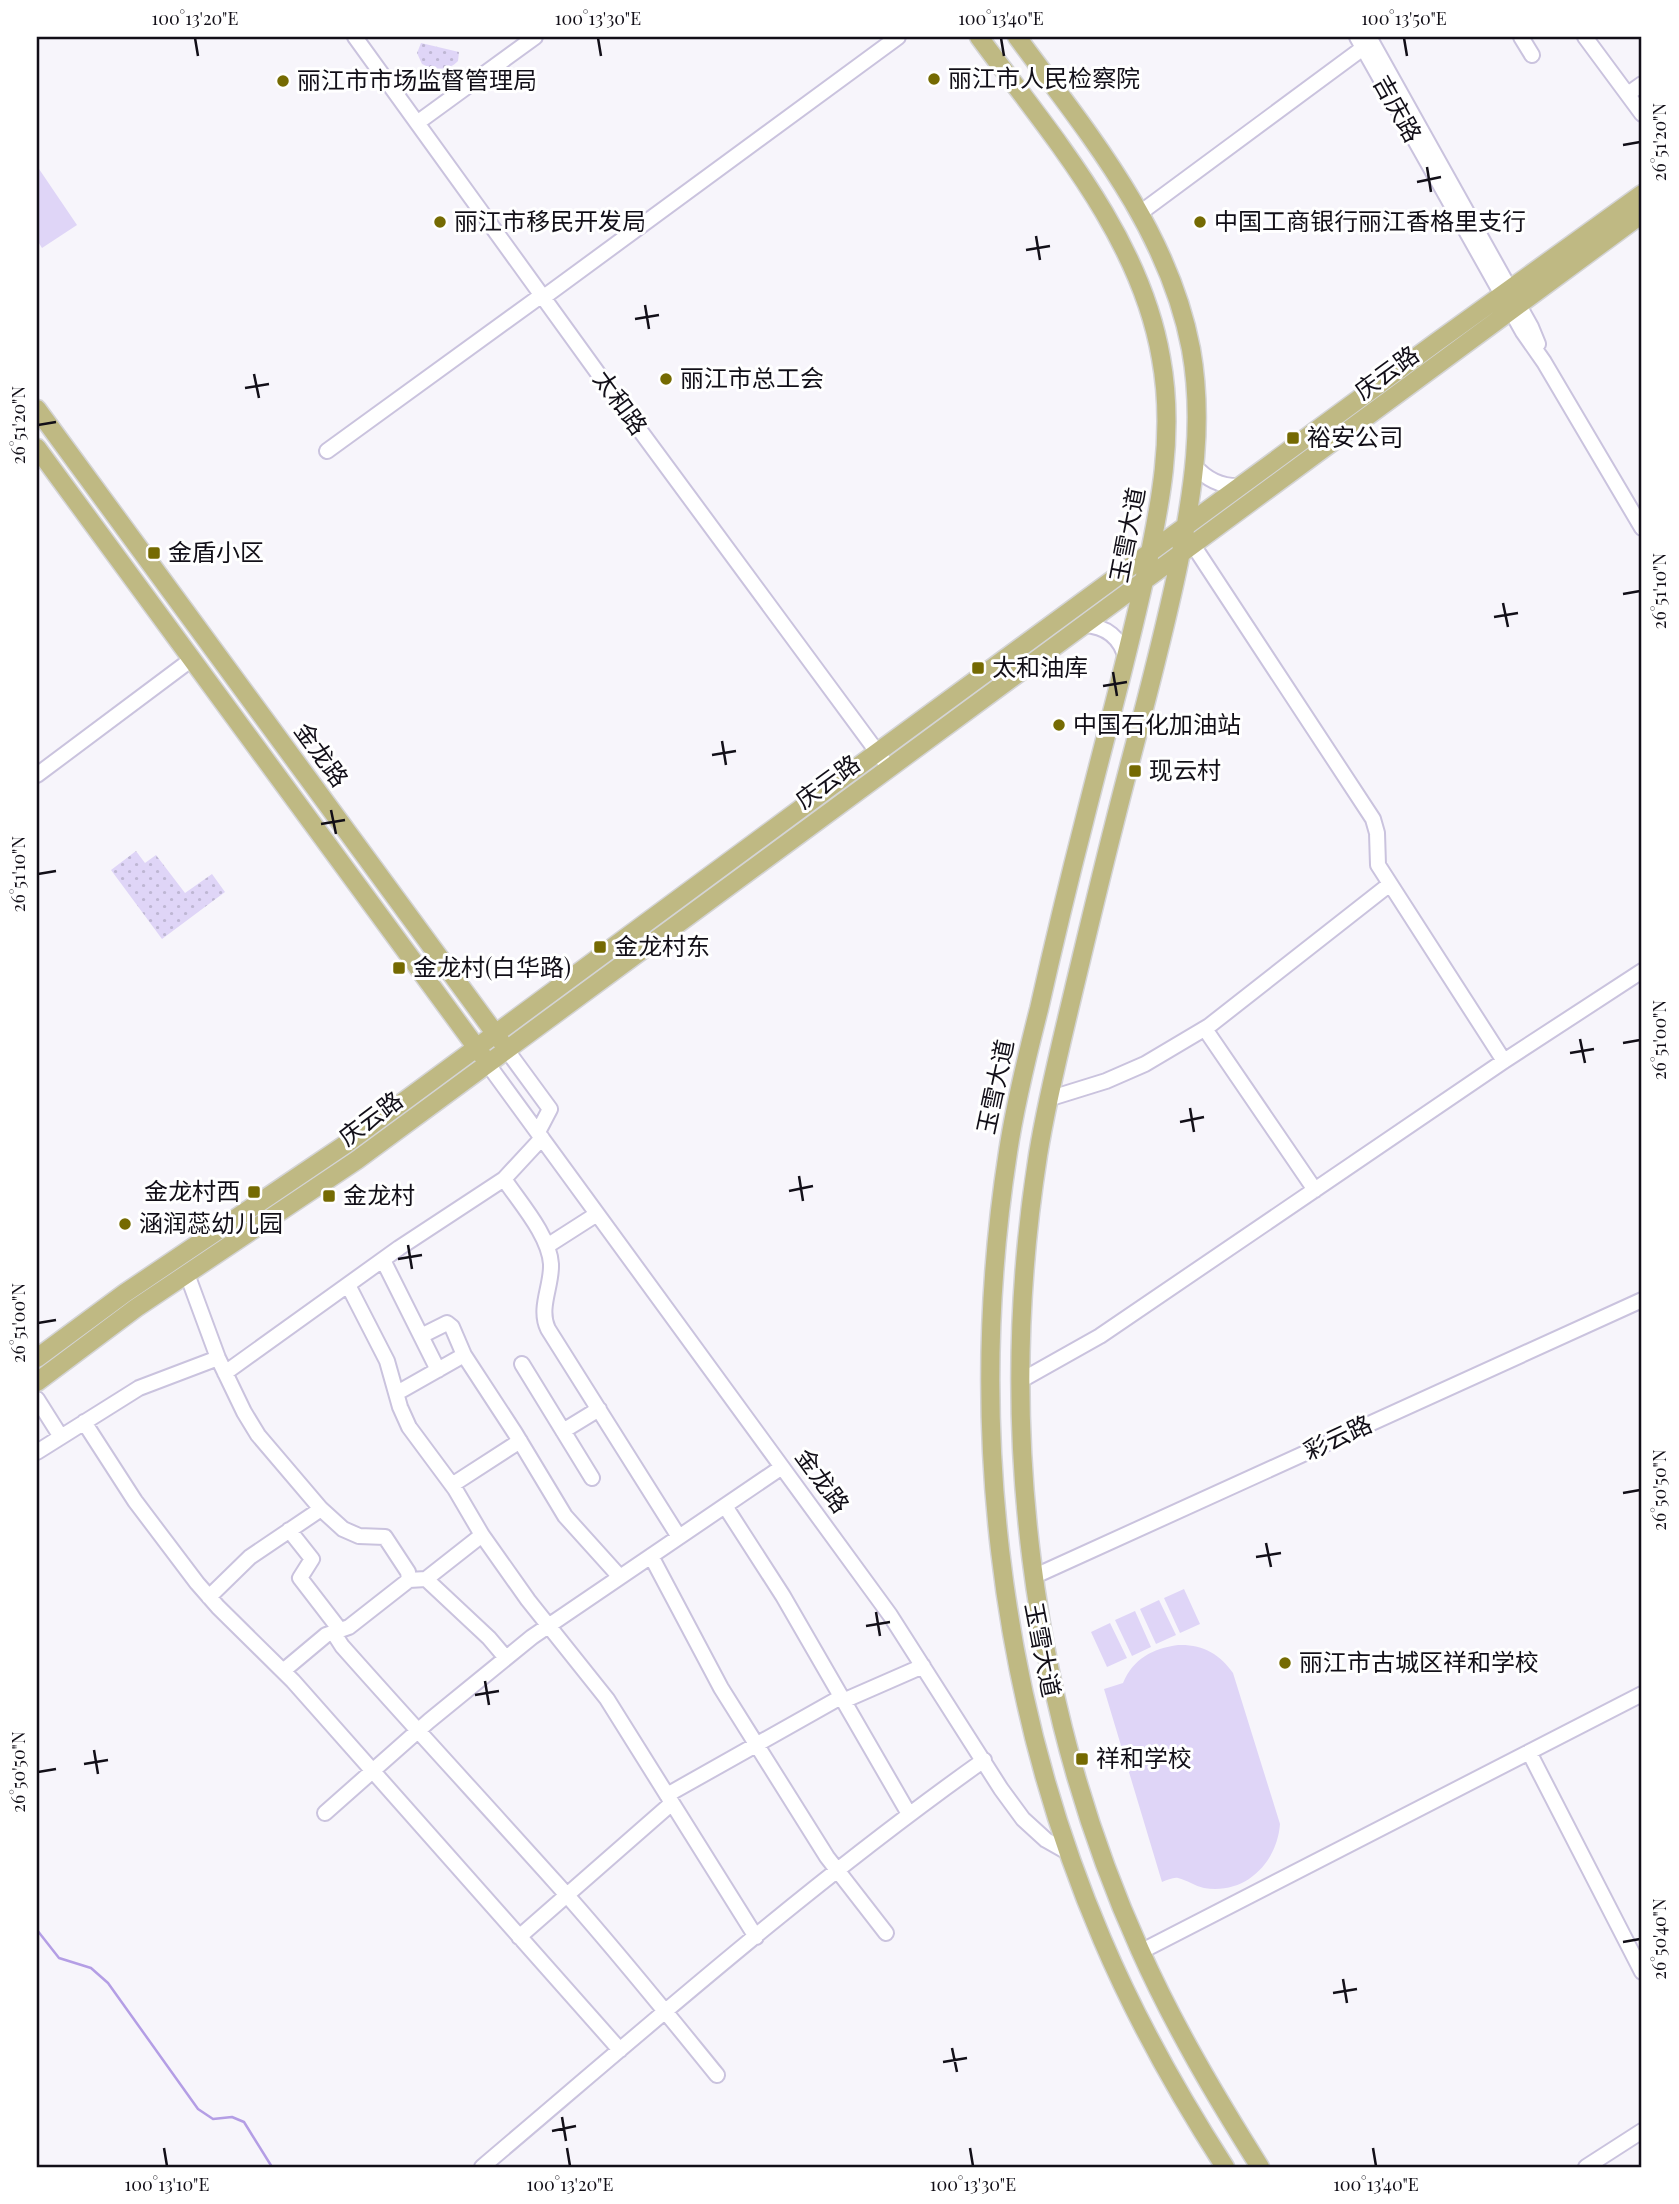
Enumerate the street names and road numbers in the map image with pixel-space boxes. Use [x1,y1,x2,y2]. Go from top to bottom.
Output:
street label: 吉庆路 [1367,69,1430,147]
street label: 庆云路 [1347,337,1424,405]
street label: 太和路 [588,363,656,440]
street label: 玉雪大道 [1101,484,1151,585]
street label: 金龙路 [289,715,357,792]
street label: 庆云路 [788,746,865,814]
street label: 玉雪大道 [968,1036,1020,1137]
street label: 庆云路 [331,1083,408,1152]
street label: 彩云路 [1298,1406,1377,1466]
street label: 金龙路 [790,1441,858,1518]
street label: 玉雪大道 [1019,1599,1069,1700]

